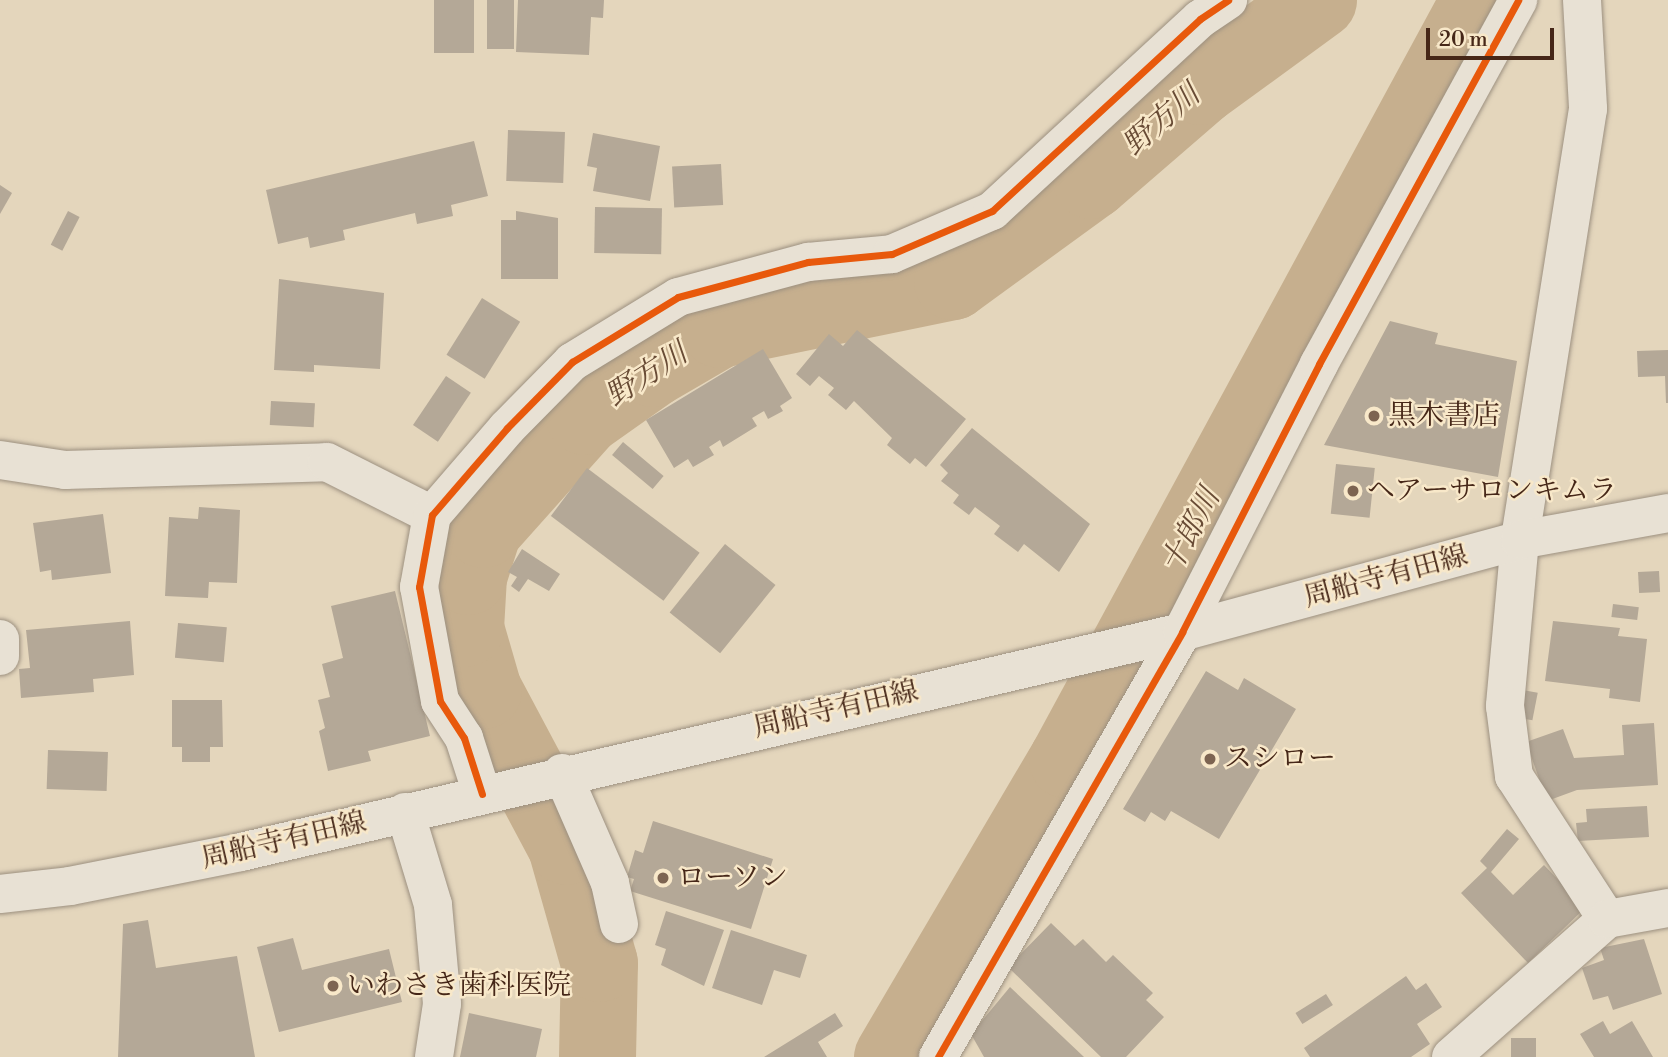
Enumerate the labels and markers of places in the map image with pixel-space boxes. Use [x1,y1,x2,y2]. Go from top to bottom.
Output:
place label: 黒木書店 [1388,399,1500,433]
marker: 黒木書店 [1366,408,1382,424]
place label: ヘアーサロンキムラ [1367,474,1618,508]
marker: ヘアーサロンキムラ [1345,483,1361,499]
place label: スシロー [1224,742,1336,776]
marker: スシロー [1202,751,1218,767]
place label: ローソン [677,861,789,895]
marker: ローソン [655,870,671,886]
place label: いわさき歯科医院 [347,969,571,1003]
marker: いわさき歯科医院 [325,978,341,994]

